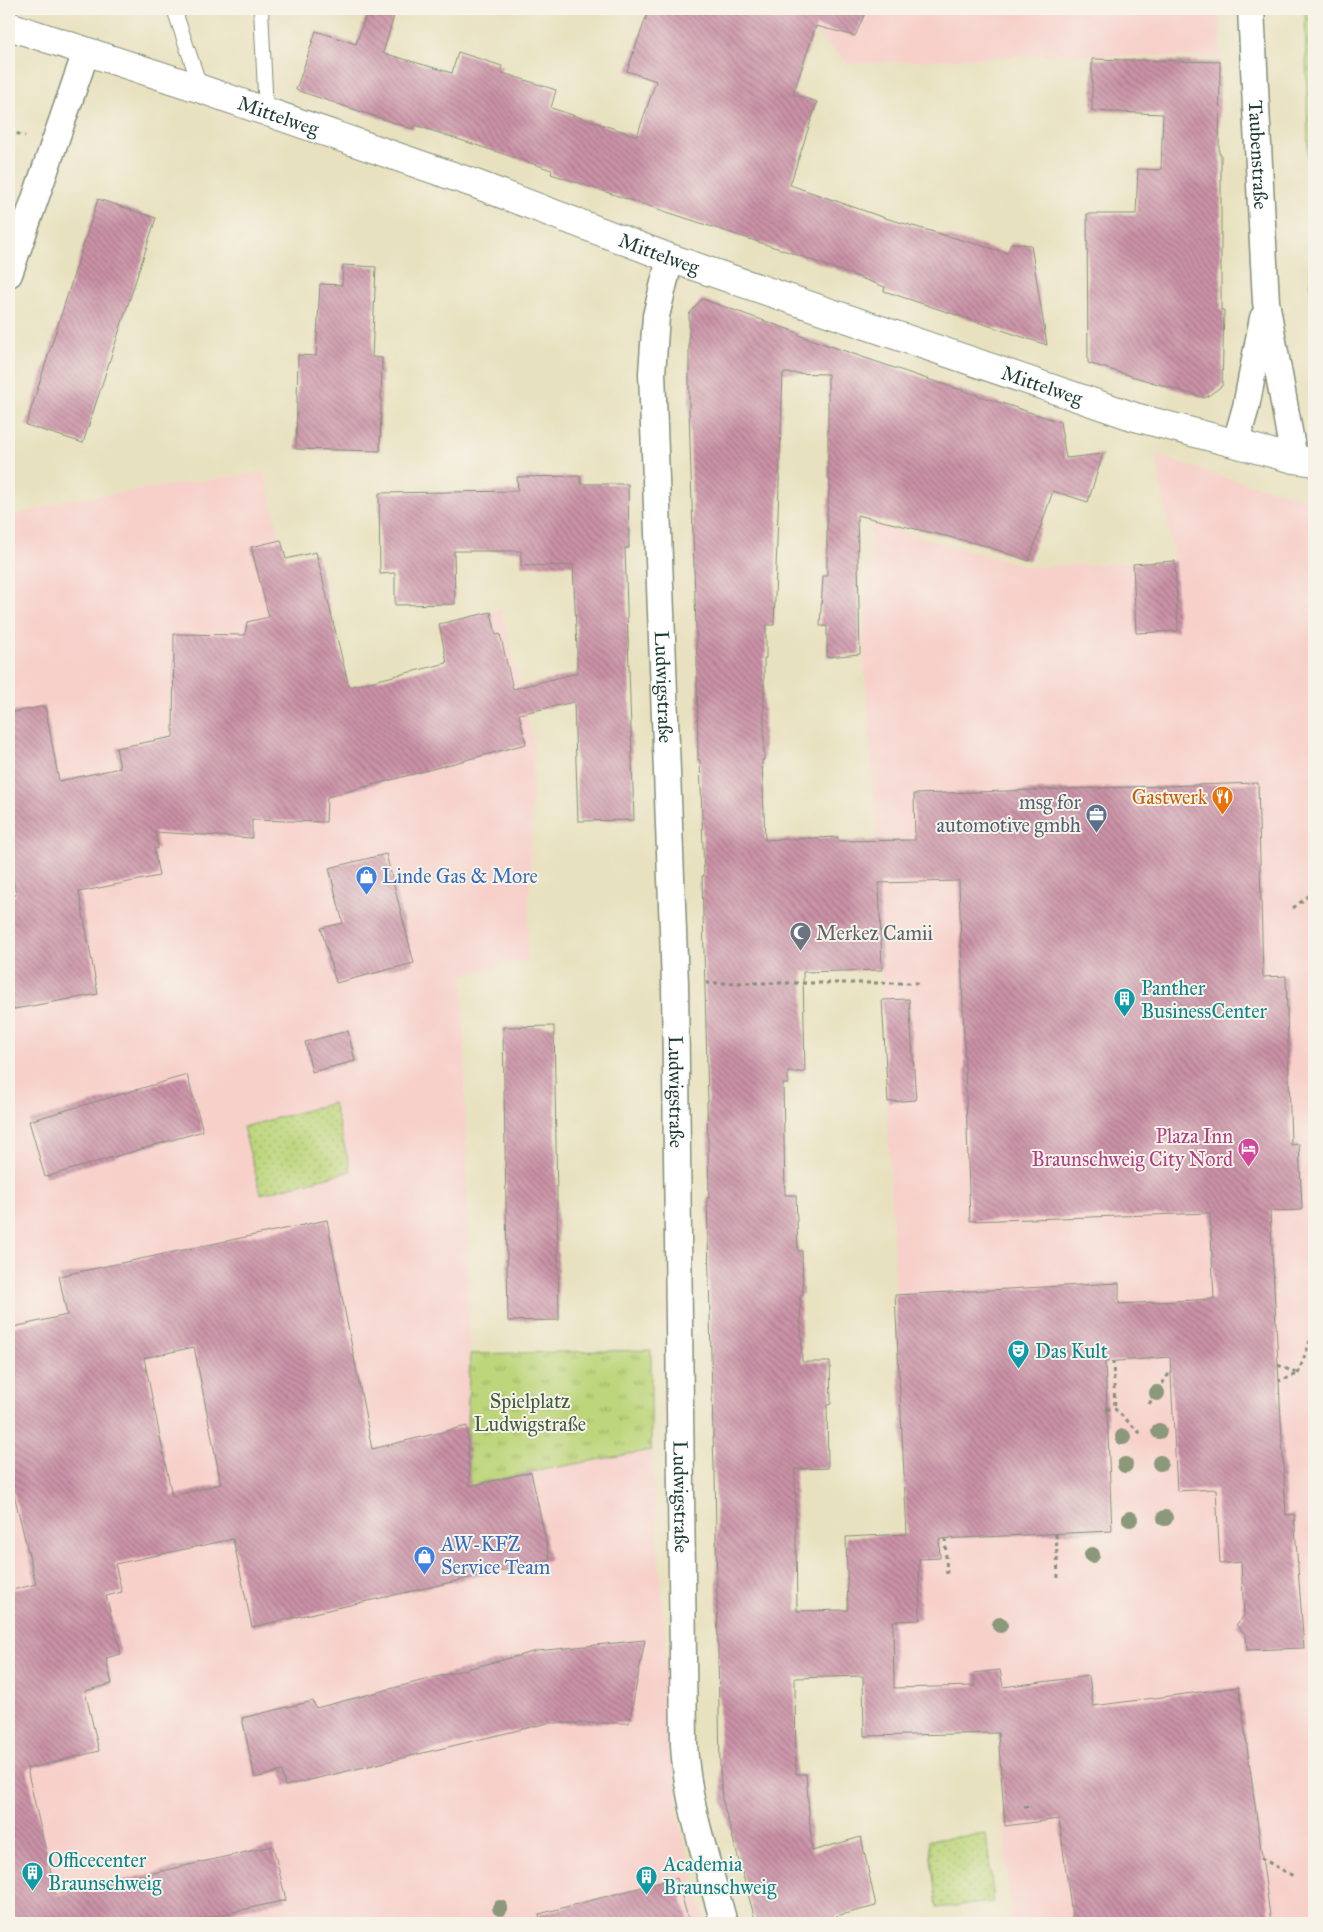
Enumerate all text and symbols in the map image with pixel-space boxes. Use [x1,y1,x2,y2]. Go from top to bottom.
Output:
street label: Mittelweg [235,91,323,142]
street label: Taubenstraße [1244,99,1273,210]
street label: Mittelweg [615,228,703,280]
street label: Mittelweg [998,360,1087,411]
street label: Ludwigstraße [650,630,678,744]
place label: Gastwerk [1132,785,1208,809]
restaurant icon: Gastwerk [1211,785,1235,816]
place label: msg for automotive gmbh [937,790,1081,838]
office icon: msg for automotive gmbh [1085,802,1109,833]
shop icon: Linde Gas & More [354,864,378,895]
place label: Linde Gas & More [382,864,538,888]
mosque icon: Merkez Camii [788,921,812,952]
place label: Merkez Camii [816,921,933,945]
place label: Panther BusinessCenter [1141,976,1268,1023]
building icon: Panther BusinessCenter [1113,987,1137,1018]
street label: Ludwigstraße [663,1035,689,1148]
place label: Plaza Inn Braunschweig City Nord [1031,1124,1233,1172]
hotel icon: Plaza Inn Braunschweig City Nord [1237,1136,1261,1167]
theatre icon: Das Kult [1007,1339,1031,1370]
place label: Das Kult [1035,1339,1108,1363]
park label: Spielplatz Ludwigstraße [474,1389,586,1437]
street label: Ludwigstraße [668,1440,694,1553]
place label: AW-KFZ Service Team [440,1532,551,1579]
shop icon: AW-KFZ Service Team [413,1544,437,1575]
place label: Officecenter Braunschweig [48,1848,162,1896]
place label: Academia Braunschweig [662,1852,777,1900]
building icon: Officecenter Braunschweig [20,1860,44,1891]
building icon: Academia Braunschweig [635,1864,659,1895]

